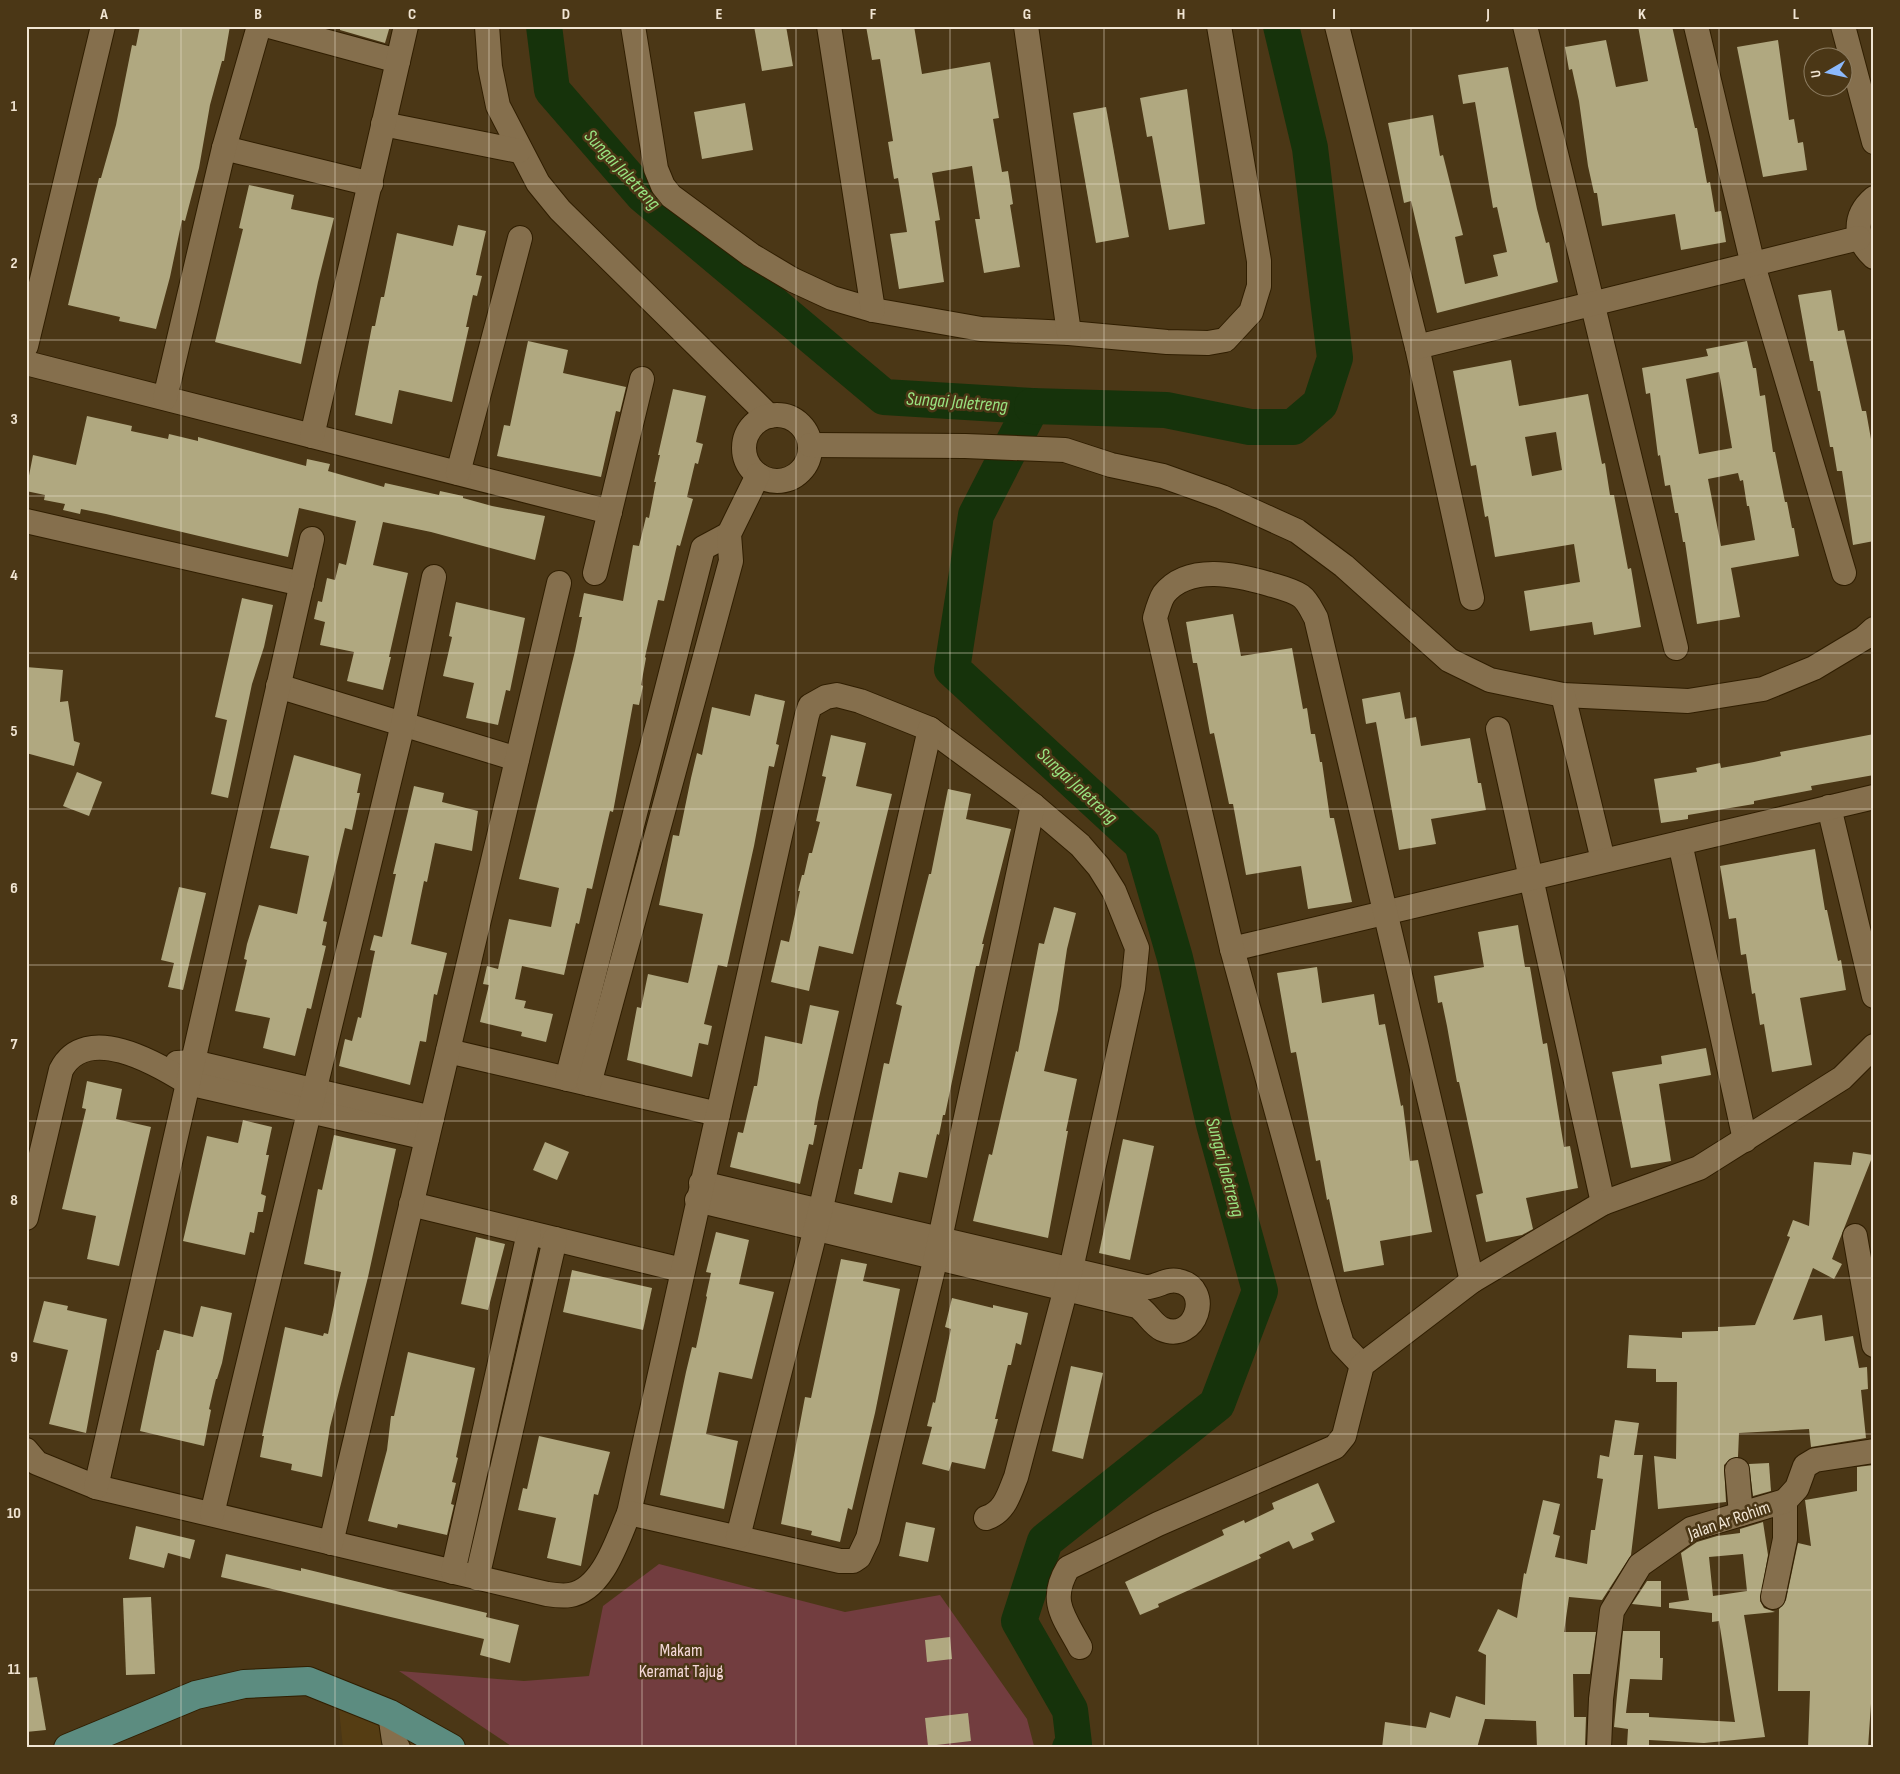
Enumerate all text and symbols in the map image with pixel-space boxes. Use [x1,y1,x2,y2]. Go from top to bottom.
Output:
text: A [99,5,108,24]
text: B [254,5,262,24]
text: C [408,5,416,24]
text: D [562,5,570,24]
text: E [716,5,723,24]
text: F [870,5,877,24]
text: G [1023,5,1031,24]
text: H [1177,5,1185,24]
text: I [1332,5,1336,24]
text: J [1485,5,1490,24]
text: K [1638,5,1646,24]
text: L [1793,5,1800,24]
north arrow [1802,48,1852,98]
text: U [1807,69,1825,79]
text: 1 [11,97,18,116]
water label: Sungai Jaletreng [579,125,665,215]
text: 2 [10,254,18,273]
water label: Sungai Jaletreng [905,387,1009,418]
text: 3 [10,410,18,429]
text: 4 [10,566,18,585]
text: 5 [10,722,18,741]
water label: Sungai Jaletreng [1032,743,1122,829]
text: 6 [10,879,18,898]
text: 7 [11,1035,18,1054]
water label: Sungai Jaletreng [1200,1115,1249,1220]
text: 8 [10,1191,18,1210]
text: 9 [10,1348,18,1367]
street label: Jalan Ar Rohim [1684,1497,1773,1545]
text: 10 [7,1504,21,1523]
park label: Makam Keramat Tajug [639,1640,723,1682]
text: 11 [8,1660,21,1679]

